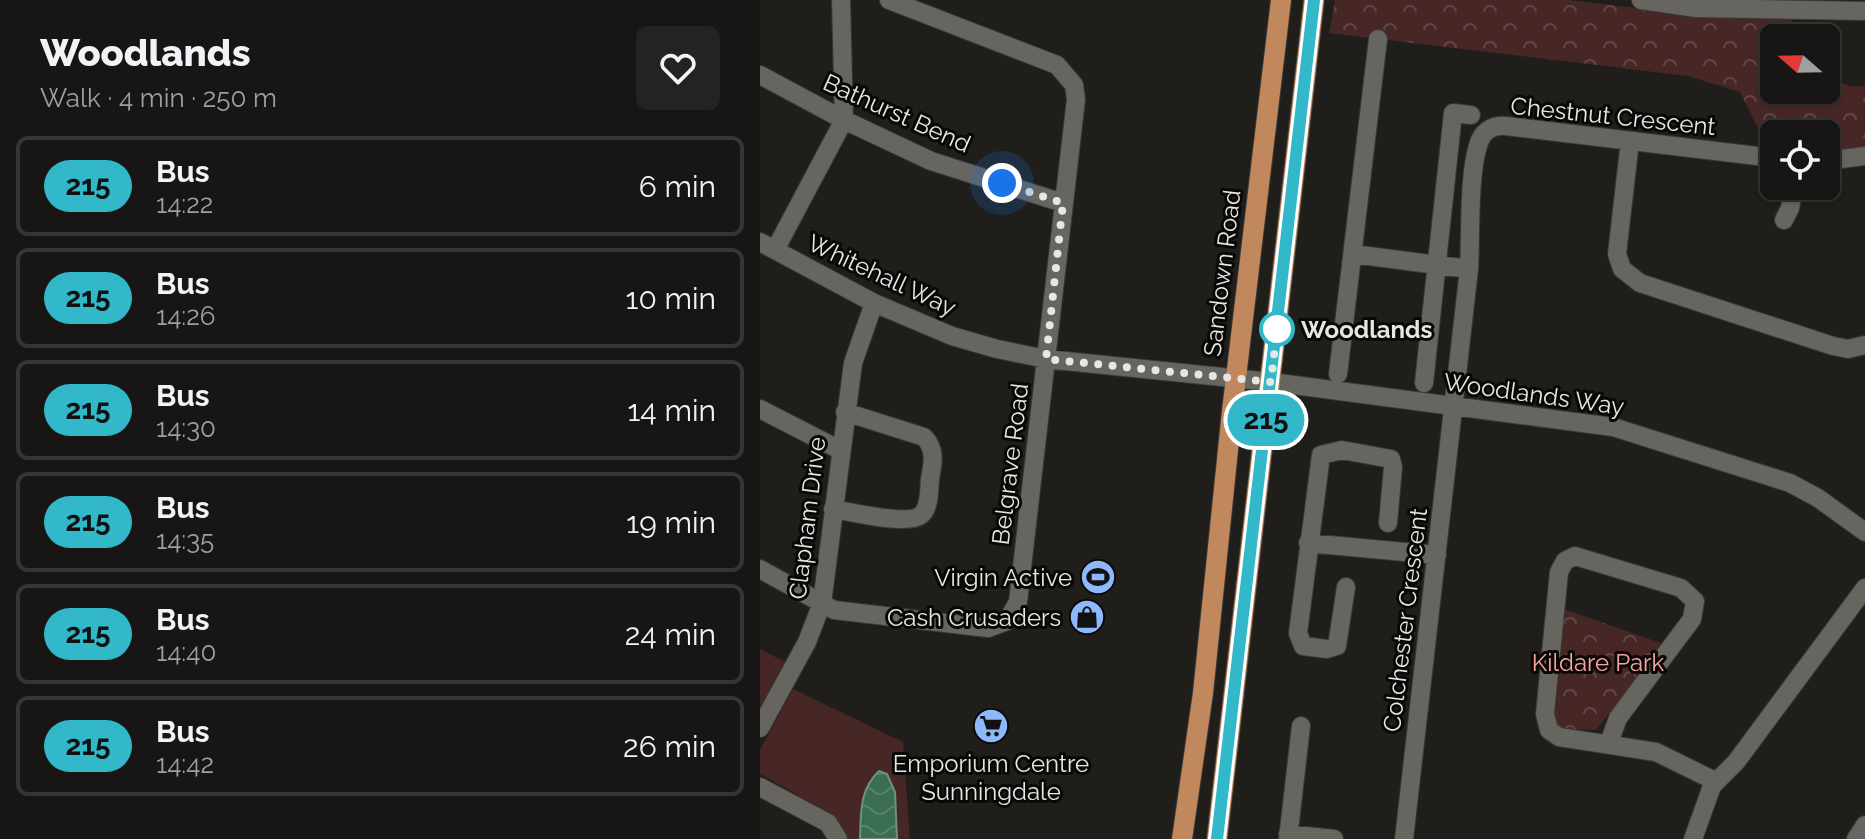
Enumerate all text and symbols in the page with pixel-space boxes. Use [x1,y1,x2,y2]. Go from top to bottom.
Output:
north arrow [1760,24,1840,104]
map controls [1760,24,1840,200]
button: heart [636,26,720,110]
text: Woodlands [40,30,251,75]
street label: Bathurst Bend [819,68,975,158]
text: Walk · 4 min · 250 m [40,83,277,113]
street label: Chestnut Crescent [1509,91,1717,141]
button: locate [1760,120,1840,200]
text: Bus [156,154,210,189]
your location [982,163,1022,203]
text: 215 [65,169,111,202]
text: 6 min [639,169,716,204]
street label: Sandown Road [1197,188,1247,358]
text: 14:22 [156,189,213,219]
street label: Whitehall Way [803,228,961,322]
text: Bus [156,266,210,301]
text: 215 [65,281,111,314]
text: 10 min [626,281,716,316]
text: 14:26 [156,301,215,331]
marker: Woodlands [1260,312,1294,346]
place label: Woodlands [1301,315,1433,344]
street label: Woodlands Way [1442,367,1626,421]
text: Bus [156,378,210,413]
street label: Belgrave Road [986,382,1034,546]
text: 215 [65,393,111,426]
text: 14 min [628,393,716,428]
line badge: 215 [1220,394,1312,446]
text: 215 [1243,403,1289,436]
text: 14:30 [156,413,216,443]
street label: Clapham Drive [783,435,831,601]
text: Bus [156,490,210,525]
text: 215 [65,505,111,538]
text: 19 min [626,505,716,540]
street label: Colchester Crescent [1377,506,1433,734]
text: 14:35 [156,525,214,555]
sports icon: Virgin Active [1079,558,1117,596]
place label: Virgin Active [934,563,1072,592]
shop icon: Cash Crusaders [1068,598,1106,636]
text: Bus [156,602,210,637]
place label: Cash Crusaders [887,603,1061,632]
text: 215 [65,617,111,650]
text: 24 min [625,617,716,652]
text: 14:40 [156,637,216,667]
park label: Kildare Park [1532,648,1665,677]
supermarket icon: Emporium Centre Sunningdale [972,707,1010,745]
text: Bus [156,714,210,749]
text: 215 [65,729,111,762]
text: 26 min [623,729,716,764]
text: 14:42 [156,749,214,779]
place label: Emporium Centre Sunningdale [893,749,1089,806]

